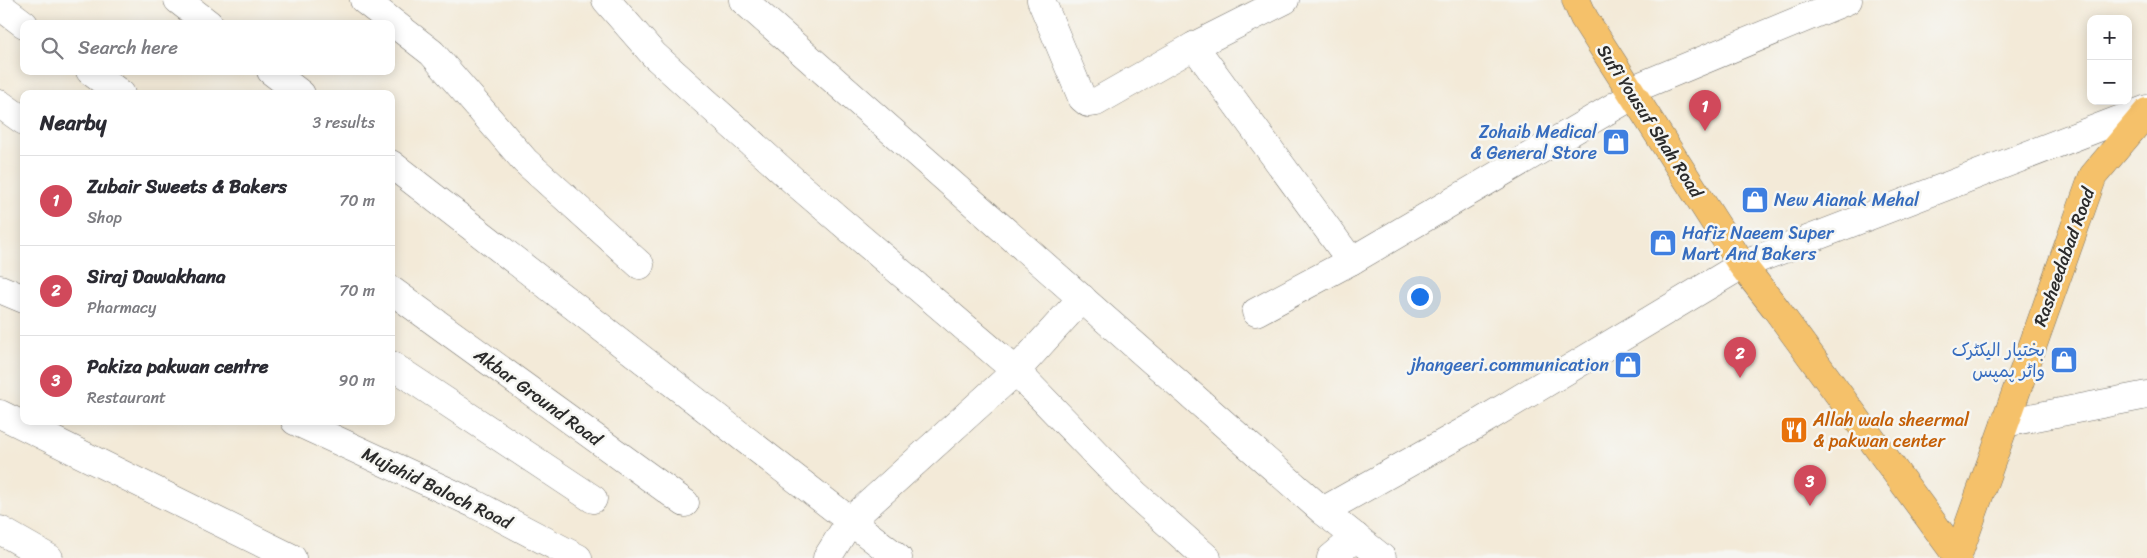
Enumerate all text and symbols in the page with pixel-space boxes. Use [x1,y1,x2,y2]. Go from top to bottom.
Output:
map controls [2087,15,2132,105]
button: + [2087,15,2132,60]
search box [20,20,395,75]
text: Search here [78,31,178,64]
icon: search [38,34,66,62]
street label: Sufi Yousuf Shah Road [1588,38,1713,206]
button: − [2087,60,2132,105]
pin: 1 [1689,90,1721,131]
text: Nearby [40,104,106,142]
text: 3 results [312,108,375,137]
place label: Zohaib Medical & General Store [1470,116,1598,169]
shop icon: Zohaib Medical & General Store [1601,127,1631,157]
text: Zubair Sweets & Bakers [87,170,287,203]
street label: Rasheedabad Road [2024,182,2104,331]
place label: New Aianak Mehal [1774,184,1920,216]
shop icon: New Aianak Mehal [1740,185,1770,215]
text: 1 [53,186,59,215]
text: 70 m [339,186,375,215]
text: Shop [87,203,122,232]
place label: Hafiz Naeem Super Mart And Bakers [1682,217,1835,270]
shop icon: Hafiz Naeem Super Mart And Bakers [1648,228,1678,258]
text: Siraj Dawakhana [87,260,226,293]
text: 2 [51,276,61,305]
text: 70 m [339,276,375,305]
your location [1407,284,1433,310]
text: Pharmacy [87,293,156,322]
place label: بختیار الیکٹرک واٹر پمپس [1952,334,2045,387]
pin: 2 [1724,337,1756,378]
street label: Akbar Ground Road [466,339,610,455]
shop icon: بختیار الیکٹرک واٹر پمپس [2049,345,2079,375]
place label: jhangeeri.communication [1406,349,1609,381]
text: Pakiza pakwan centre [87,350,269,383]
shop icon: jhangeeri.communication [1613,350,1643,380]
text: 3 [52,366,60,395]
text: 90 m [339,366,375,395]
text: Restaurant [87,383,166,412]
place label: Allah wala sheermal & pakwan center [1812,404,1970,457]
restaurant icon: Allah wala sheermal & pakwan center [1779,415,1809,445]
street label: Mujahid Baloch Road [356,438,519,539]
pin: 3 [1794,465,1826,506]

